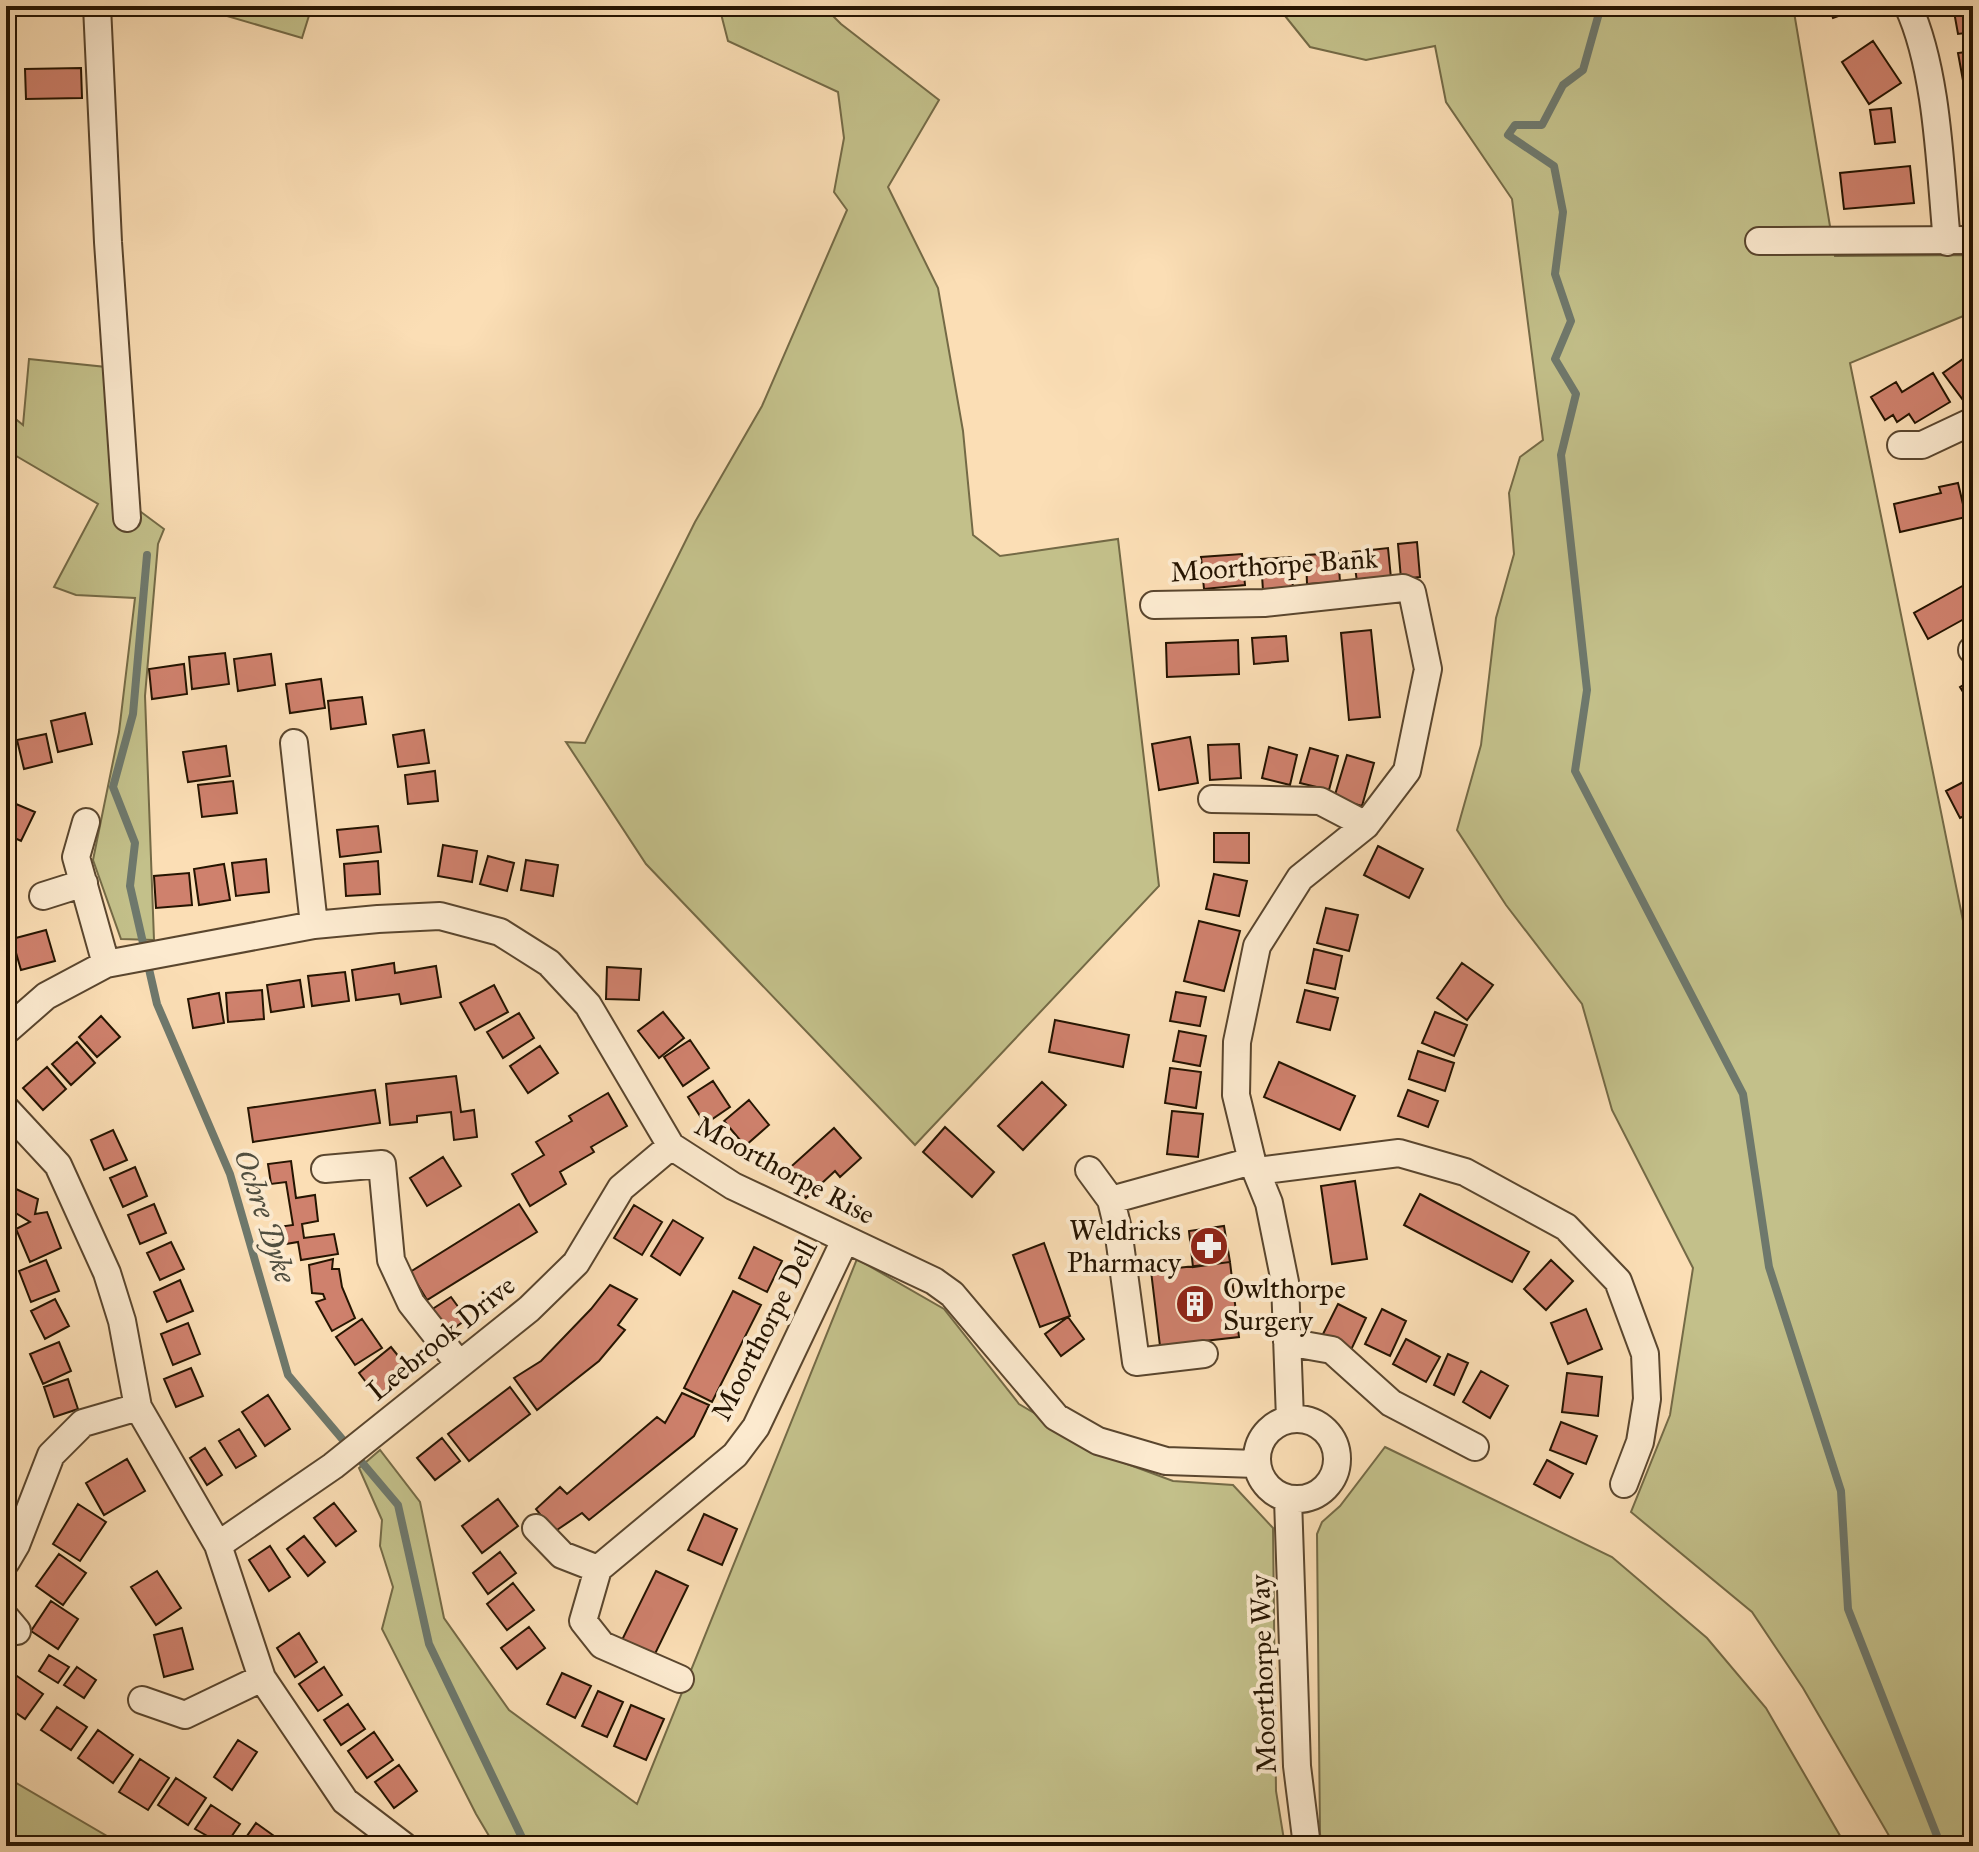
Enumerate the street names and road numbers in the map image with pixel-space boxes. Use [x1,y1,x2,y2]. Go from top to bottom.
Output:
street label: Moorthorpe Bank [1169,540,1379,590]
street label: Moorthorpe Rise [689,1108,881,1232]
street label: Moorthorpe Dell [703,1233,825,1426]
street label: Leebrook Drive [360,1268,522,1408]
street label: Moorthorpe Way [1242,1573,1284,1774]

